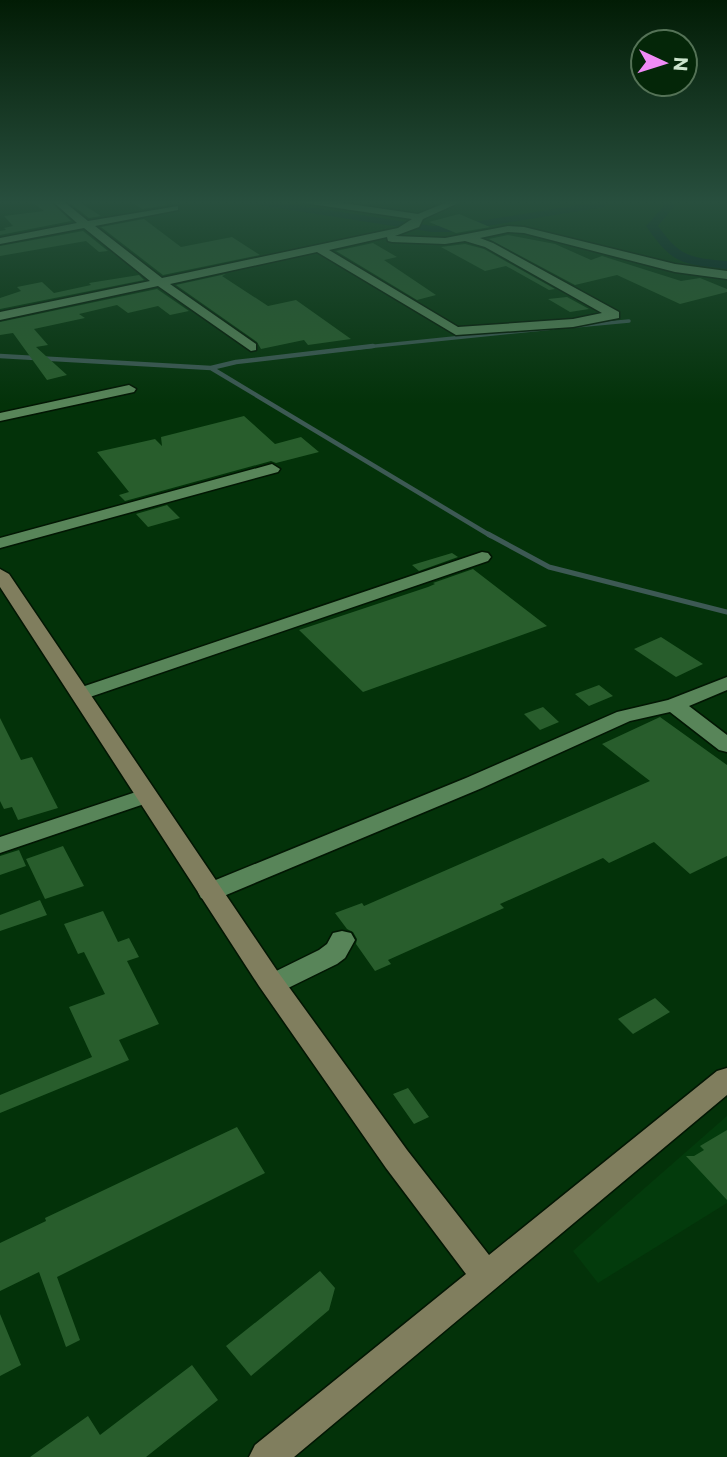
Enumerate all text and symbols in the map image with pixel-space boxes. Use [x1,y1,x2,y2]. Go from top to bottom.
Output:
north arrow [629,28,699,98]
text: N [669,56,693,72]

